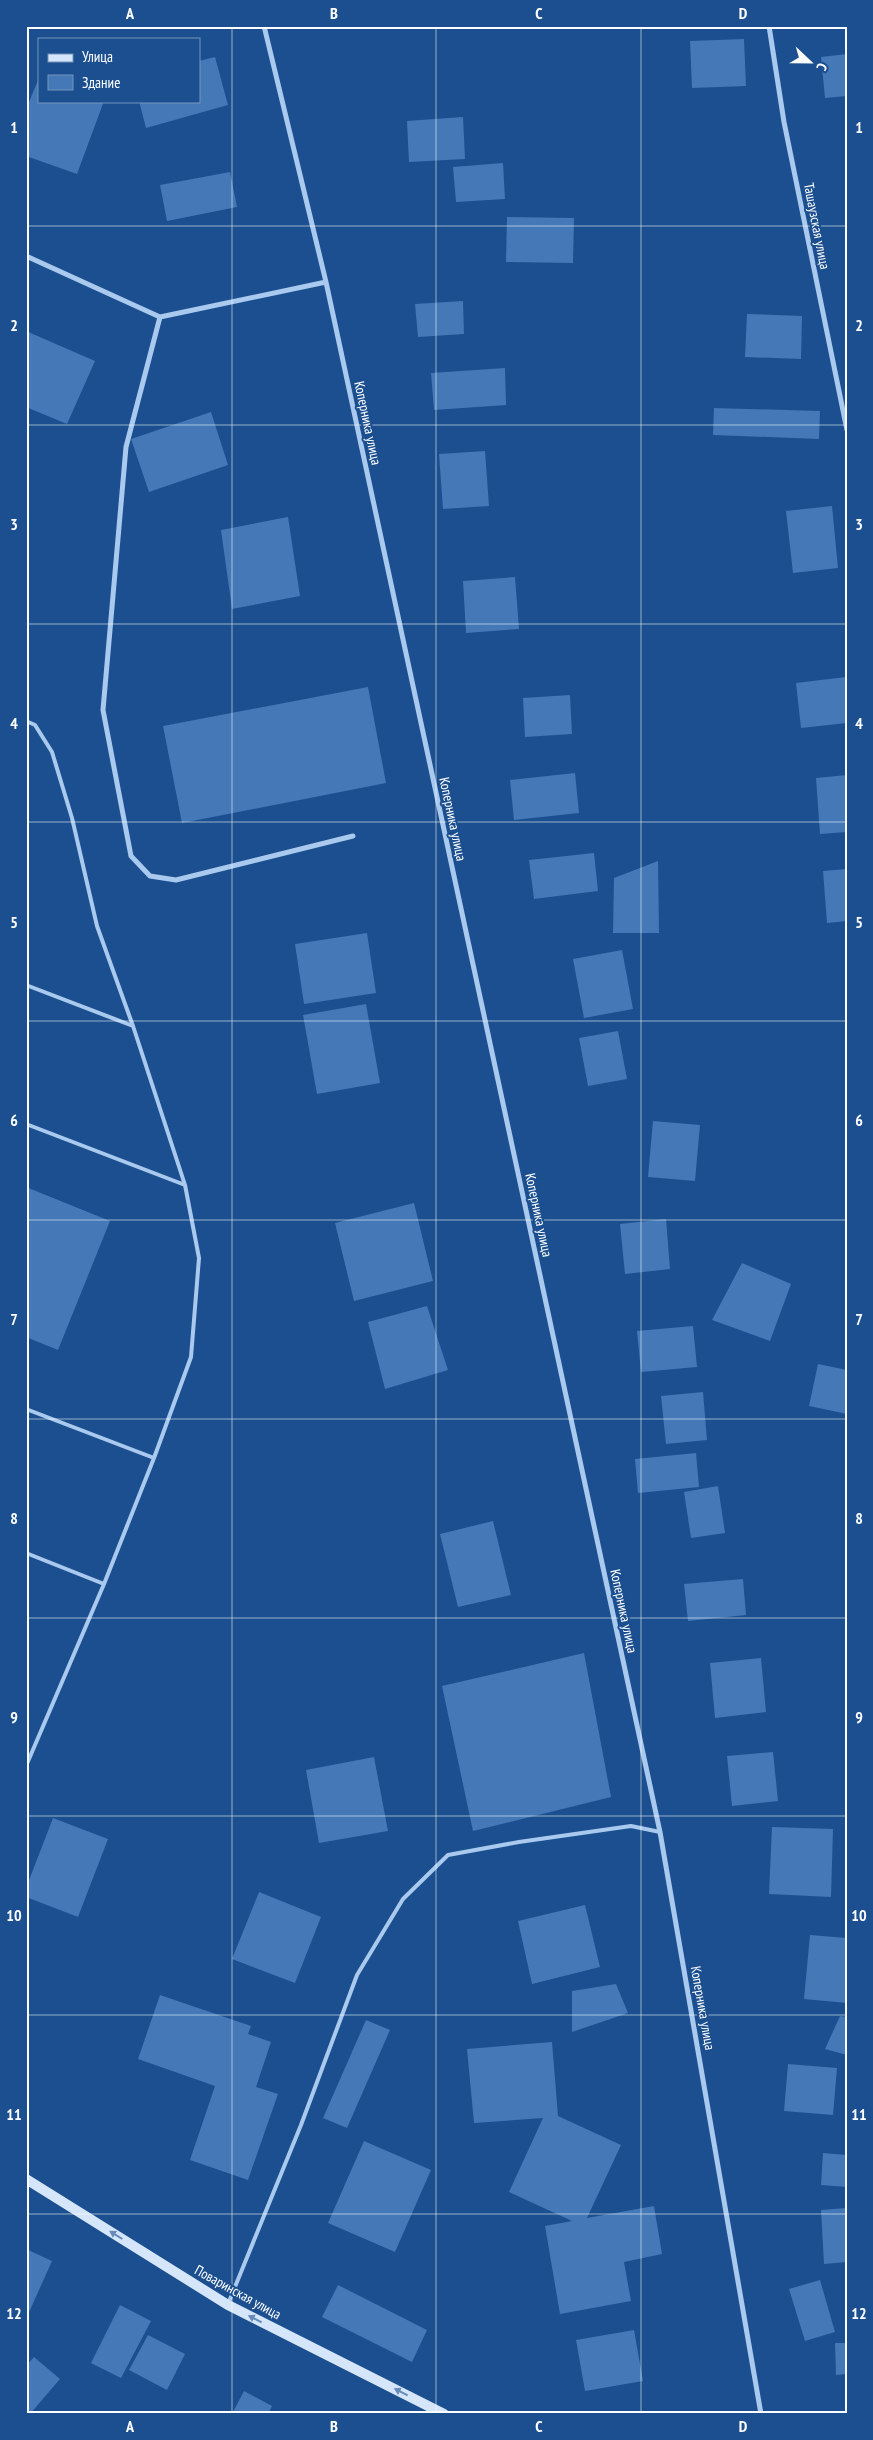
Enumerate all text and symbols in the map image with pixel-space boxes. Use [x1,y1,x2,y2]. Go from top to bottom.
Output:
text: A [125,3,135,23]
text: B [330,3,338,23]
text: C [535,3,543,23]
text: D [739,3,748,23]
legend [38,38,200,102]
north arrow [786,38,836,88]
text: Улица [82,47,113,66]
text: С [812,61,832,74]
text: Здание [82,73,120,92]
text: 1 [10,117,18,137]
text: 1 [855,117,863,137]
street label: Ташаузская улица [800,181,834,271]
text: 2 [10,315,18,335]
text: 2 [855,315,863,335]
street label: Коперника улица [350,380,386,466]
text: 3 [10,514,18,534]
text: 3 [855,514,863,534]
text: 4 [10,713,18,733]
text: 4 [855,713,863,733]
street label: Коперника улица [435,776,471,862]
text: 5 [10,912,18,932]
text: 5 [855,912,863,932]
text: 6 [10,1110,18,1130]
text: 6 [855,1110,863,1130]
street label: Коперника улица [521,1172,557,1258]
text: 7 [10,1309,18,1329]
text: 7 [855,1309,863,1329]
text: 8 [10,1508,18,1528]
text: 8 [855,1508,863,1528]
street label: Коперника улица [606,1568,642,1654]
text: 9 [10,1707,18,1727]
text: 9 [855,1707,863,1727]
text: 10 [6,1905,22,1925]
text: 10 [851,1905,867,1925]
street label: Коперника улица [687,1965,719,2051]
text: 11 [6,2104,22,2124]
text: 11 [851,2104,867,2124]
one-way arrow [110,2231,123,2240]
street label: Поваринская улица [192,2261,284,2323]
text: 12 [6,2303,22,2323]
text: 12 [851,2303,867,2323]
one-way arrow [248,2315,263,2323]
one-way arrow [393,2388,408,2396]
text: A [125,2416,135,2436]
text: B [330,2416,338,2436]
text: C [535,2416,543,2436]
text: D [739,2416,748,2436]

